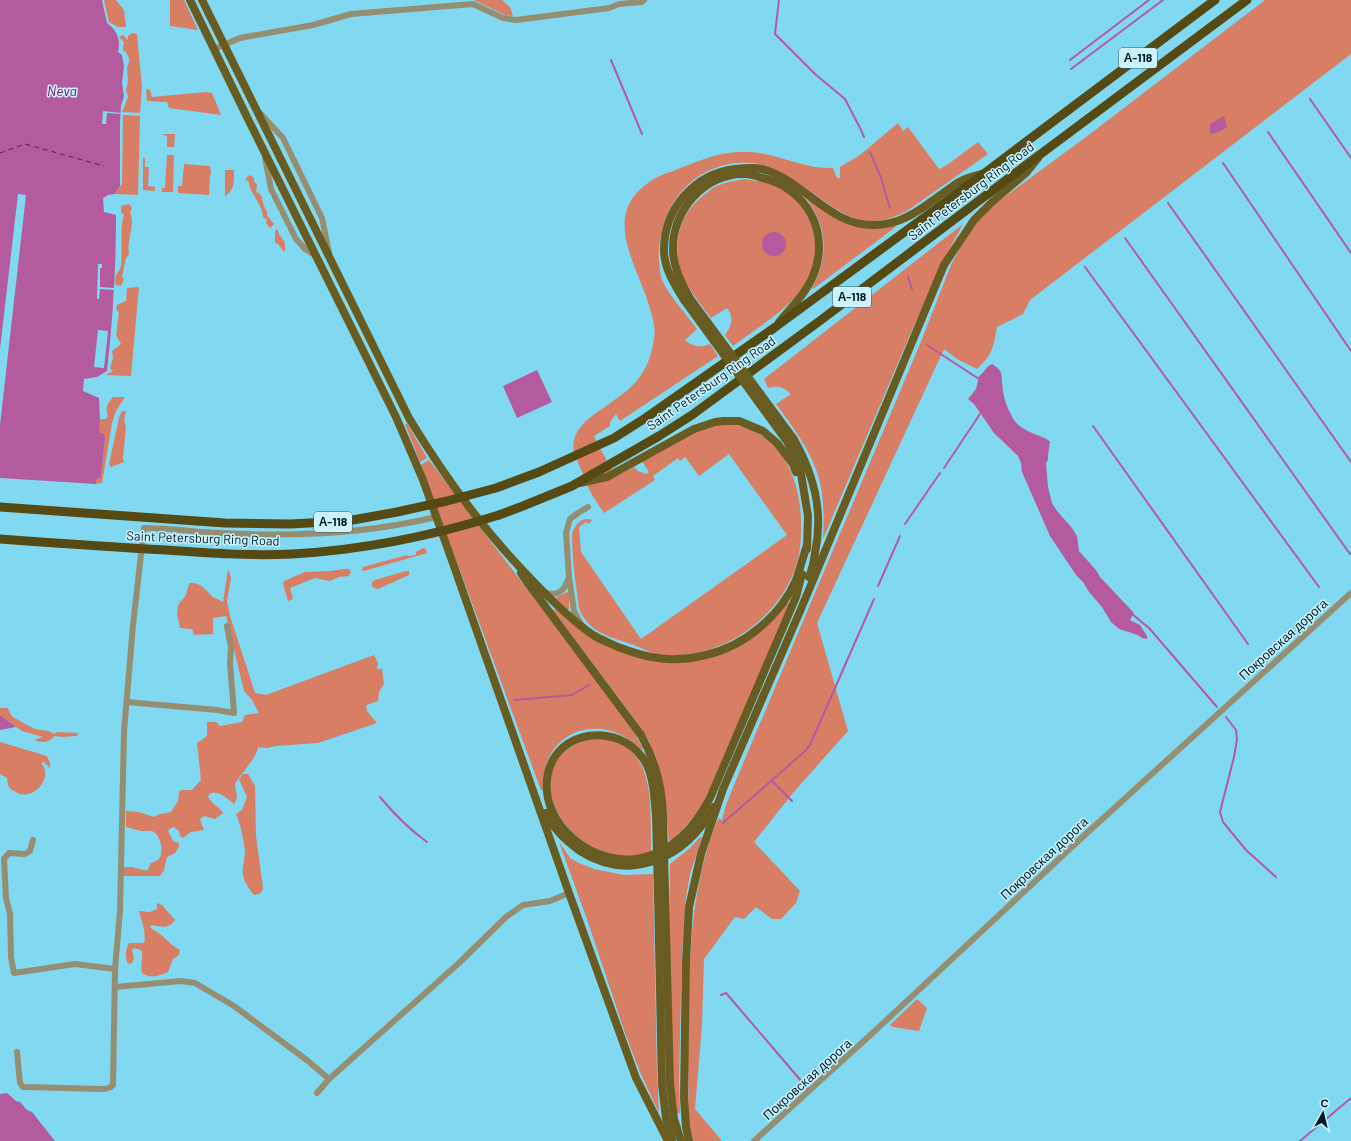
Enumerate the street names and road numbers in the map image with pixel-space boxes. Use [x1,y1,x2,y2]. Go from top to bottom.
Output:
road number: А-118 [1119,48,1157,68]
street label: Saint Petersburg Ring Road [905,138,1037,244]
road number: А-118 [833,287,871,307]
street label: Saint Petersburg Ring Road [644,332,778,434]
road number: А-118 [314,512,352,532]
street label: Saint Petersburg Ring Road [126,527,280,549]
street label: Покровская дорога [1235,594,1331,683]
street label: Покровская дорога [997,813,1092,903]
street label: Покровская дорога [759,1034,855,1123]

